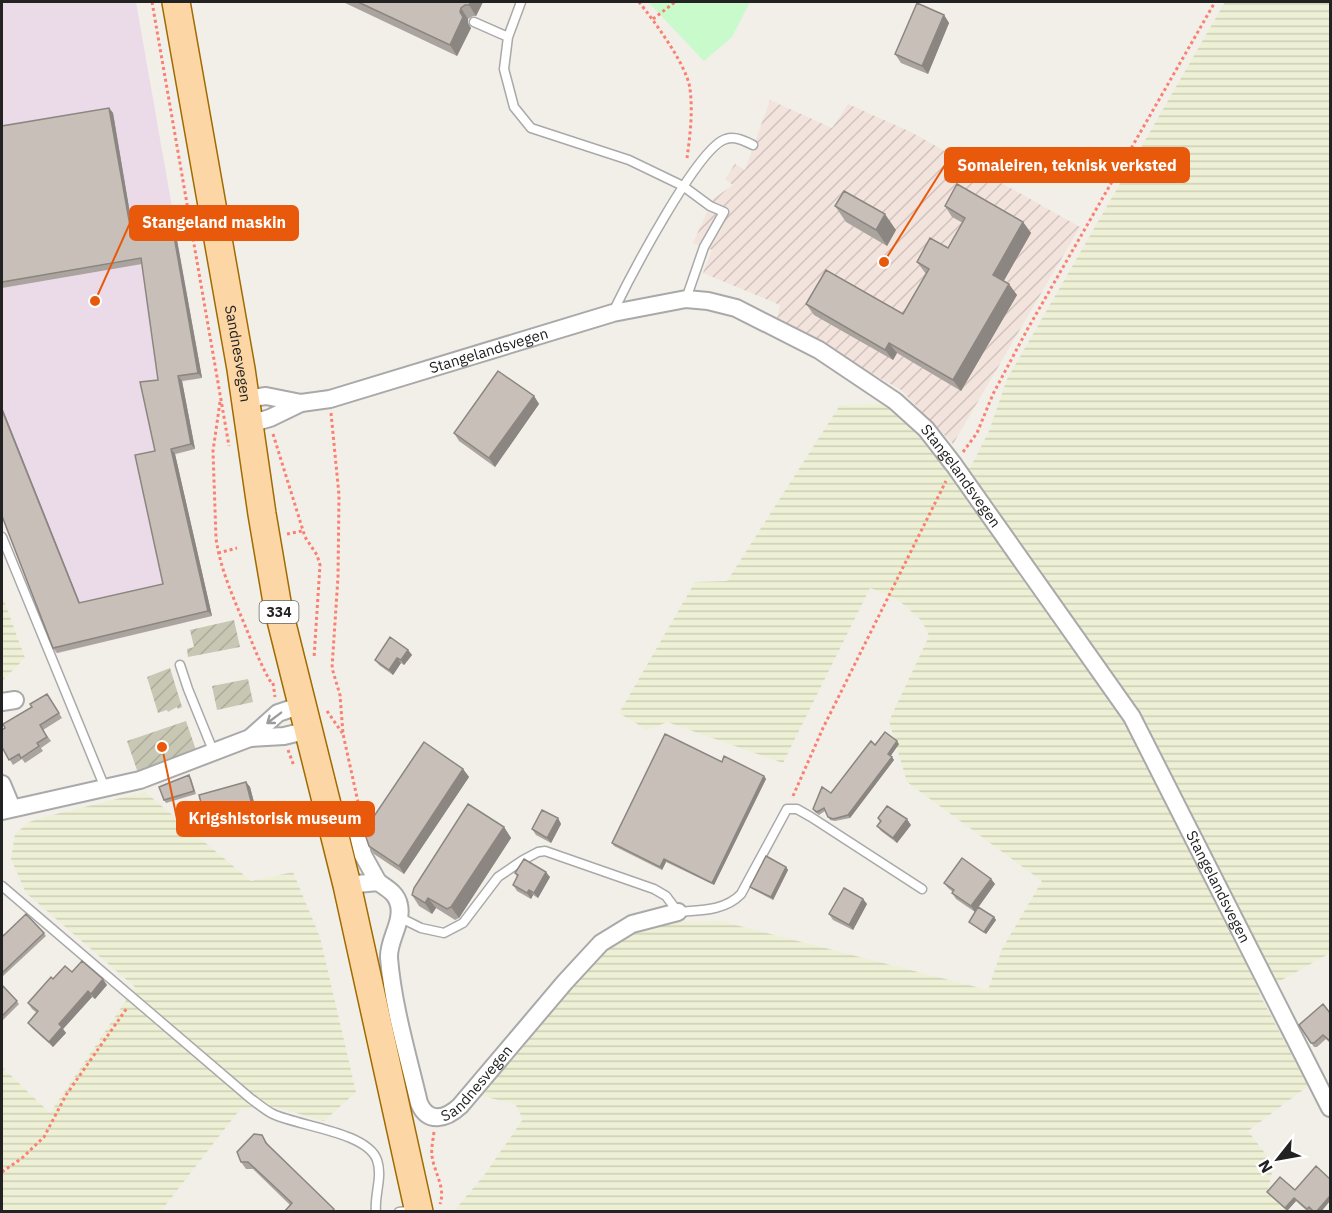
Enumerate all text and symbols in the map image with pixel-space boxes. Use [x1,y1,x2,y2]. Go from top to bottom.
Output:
callout: Somaleiren, teknisk verksted [945,148,1189,182]
text: Somaleiren, teknisk verksted [957,155,1177,175]
callout: Stangeland maskin [130,206,298,240]
text: Stangeland maskin [142,212,286,232]
street label: Sandnesvegen [221,304,256,403]
street label: Stangelandsvegen [427,323,550,377]
street label: Stangelandsvegen [917,420,1005,531]
road number: 334 [260,601,298,623]
one-way arrow [266,711,282,724]
callout: Krigshistorisk museum [177,802,374,836]
text: Krigshistorisk museum [189,808,361,828]
street label: Stangelandsvegen [1182,827,1255,946]
street label: Sandnesvegen [438,1041,516,1125]
north arrow [1248,1129,1308,1189]
text: N [1254,1157,1277,1177]

